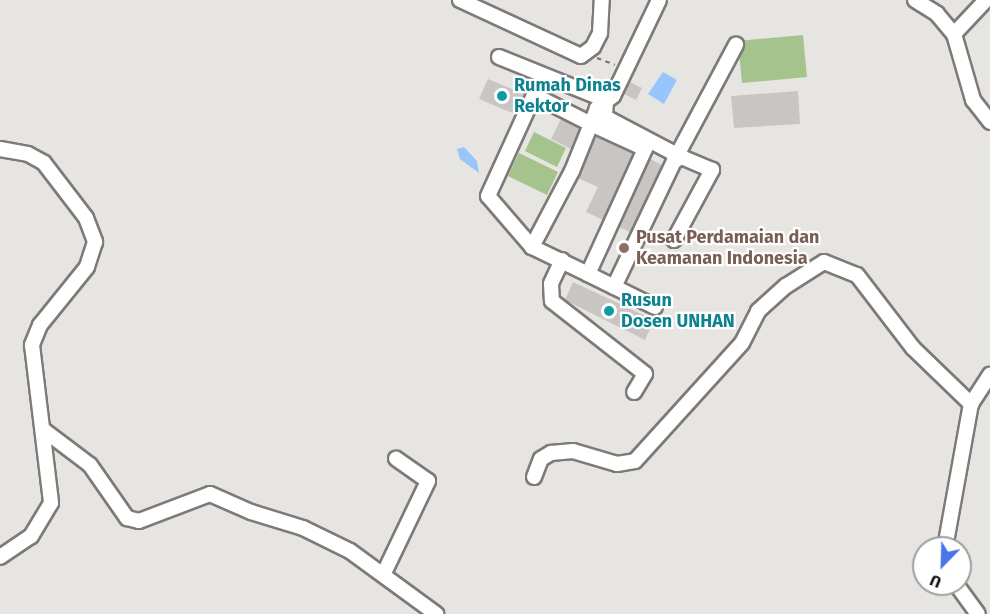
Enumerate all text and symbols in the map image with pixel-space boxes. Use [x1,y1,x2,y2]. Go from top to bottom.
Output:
place label: Rumah Dinas Rektor [514,75,621,118]
marker: Rumah Dinas Rektor [495,89,509,103]
place label: Pusat Perdamaian dan Keamanan Indonesia [636,227,819,270]
marker: Pusat Perdamaian dan Keamanan Indonesia [617,241,631,255]
place label: Rusun Dosen UNHAN [621,290,735,332]
marker: Rusun Dosen UNHAN [602,304,616,318]
north arrow [912,536,972,596]
text: U [927,570,944,592]

